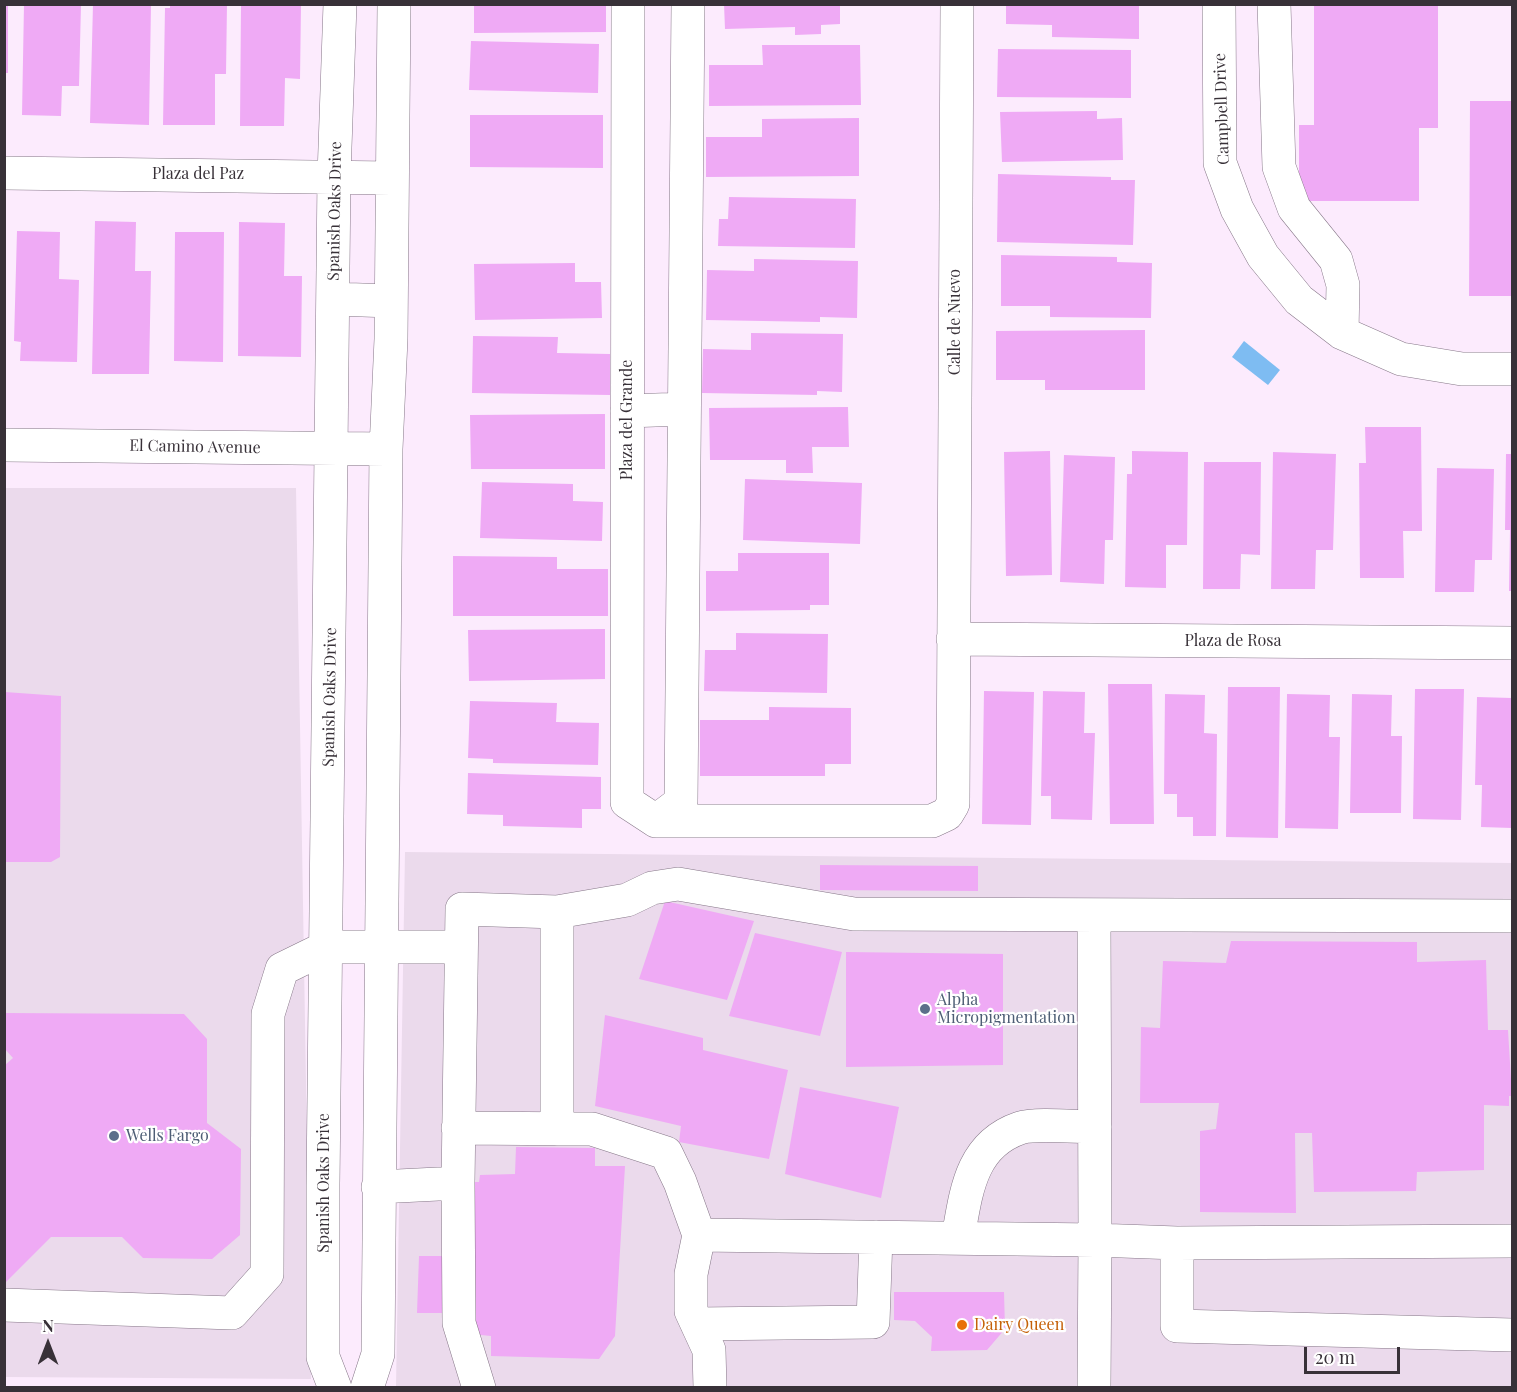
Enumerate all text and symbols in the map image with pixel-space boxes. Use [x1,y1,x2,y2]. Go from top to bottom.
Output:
street label: Campbell Drive [1210,53,1234,165]
street label: Spanish Oaks Drive [324,141,346,281]
street label: Plaza del Paz [152,164,244,184]
street label: Calle de Nuevo [945,269,965,375]
street label: Plaza del Grande [617,360,637,480]
street label: El Camino Avenue [129,436,261,458]
street label: Spanish Oaks Drive [319,627,341,767]
street label: Plaza de Rosa [1185,631,1281,651]
place label: Alpha Micropigmentation [937,990,1076,1028]
marker: Alpha Micropigmentation [918,1002,932,1016]
street label: Spanish Oaks Drive [314,1113,334,1253]
place label: Wells Fargo [126,1126,209,1146]
marker: Wells Fargo [107,1129,121,1143]
north arrow [18,1314,78,1374]
text: N [42,1315,54,1336]
place label: Dairy Queen [974,1315,1064,1335]
marker: Dairy Queen [955,1318,969,1332]
scale bar [1307,1335,1403,1373]
text: 20 m [1315,1345,1355,1369]

